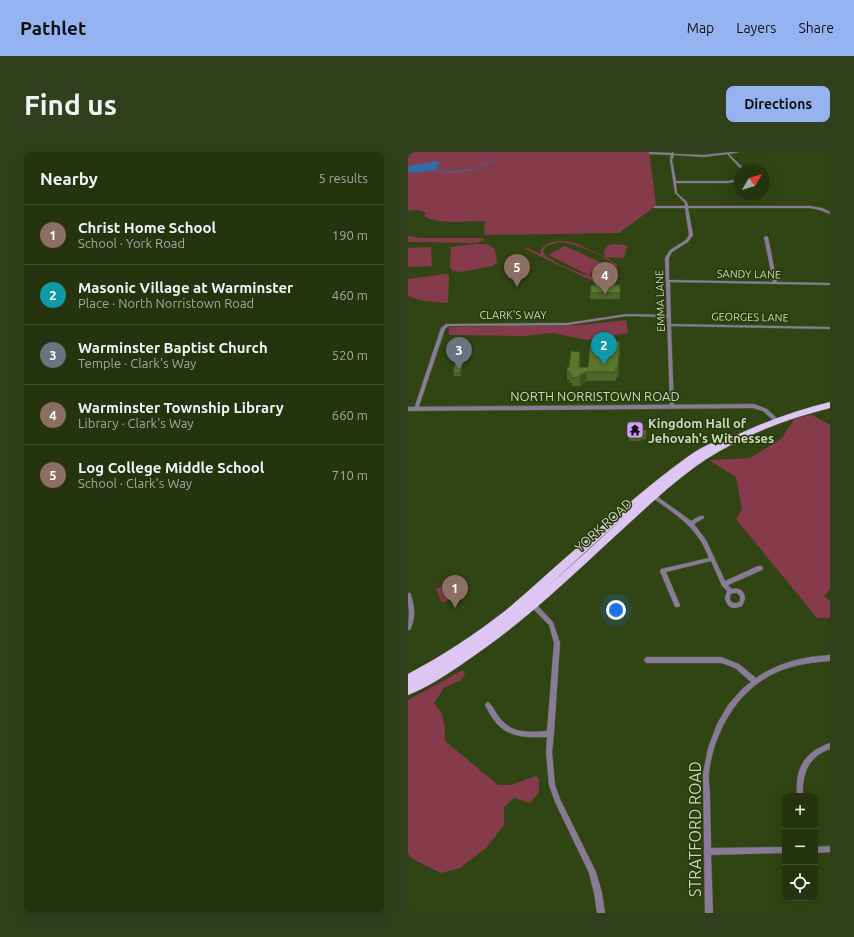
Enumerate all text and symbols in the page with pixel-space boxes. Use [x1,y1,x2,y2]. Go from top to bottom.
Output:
text: Pathlet [20,17,86,39]
text: Map [687,20,714,36]
text: Layers [736,20,776,36]
text: Share [798,20,834,36]
button: Directions [726,86,830,122]
text: Find us [24,89,117,120]
north arrow [734,164,770,200]
text: Nearby [40,169,98,188]
text: 5 results [318,171,368,185]
text: Christ Home School [78,219,216,236]
text: 1 [49,228,57,242]
text: 190 m [332,228,368,242]
text: School · York Road [78,236,185,250]
pin: 5 [504,254,530,287]
pin: 4 [592,262,618,295]
street label: SANDY LANE [717,267,781,281]
street label: EMMA LANE [653,270,667,332]
text: Masonic Village at Warminster [78,279,293,296]
text: 2 [49,288,57,302]
text: 460 m [332,288,368,302]
text: Place · North Norristown Road [78,296,254,310]
street label: CLARK'S WAY [479,309,547,321]
street label: GEORGES LANE [711,310,789,324]
pin: 2 [591,332,617,365]
pin: 3 [446,337,472,370]
text: Warminster Baptist Church [78,339,268,356]
text: 3 [49,348,57,362]
text: 520 m [332,348,368,362]
text: Temple · Clark's Way [78,356,196,370]
street label: NORTH NORRISTOWN ROAD [510,389,680,403]
text: Warminster Township Library [78,399,284,416]
text: 4 [49,408,57,422]
text: 660 m [332,408,368,422]
text: Library · Clark's Way [78,416,194,430]
place label: Kingdom Hall of Jehovah's Witnesses [648,416,774,445]
temple icon: Kingdom Hall of Jehovah's Witnesses [625,420,645,440]
text: Log College Middle School [78,459,264,476]
text: 5 [49,468,57,482]
text: 710 m [332,468,368,482]
text: School · Clark's Way [78,476,192,490]
street label: YORK ROAD [572,496,634,554]
pin: 1 [442,575,468,608]
your location [606,600,626,620]
street label: STRATFORD ROAD [686,761,704,897]
map controls [782,793,818,901]
button: + [782,793,818,829]
button: − [782,829,818,865]
button: locate [782,865,818,901]

